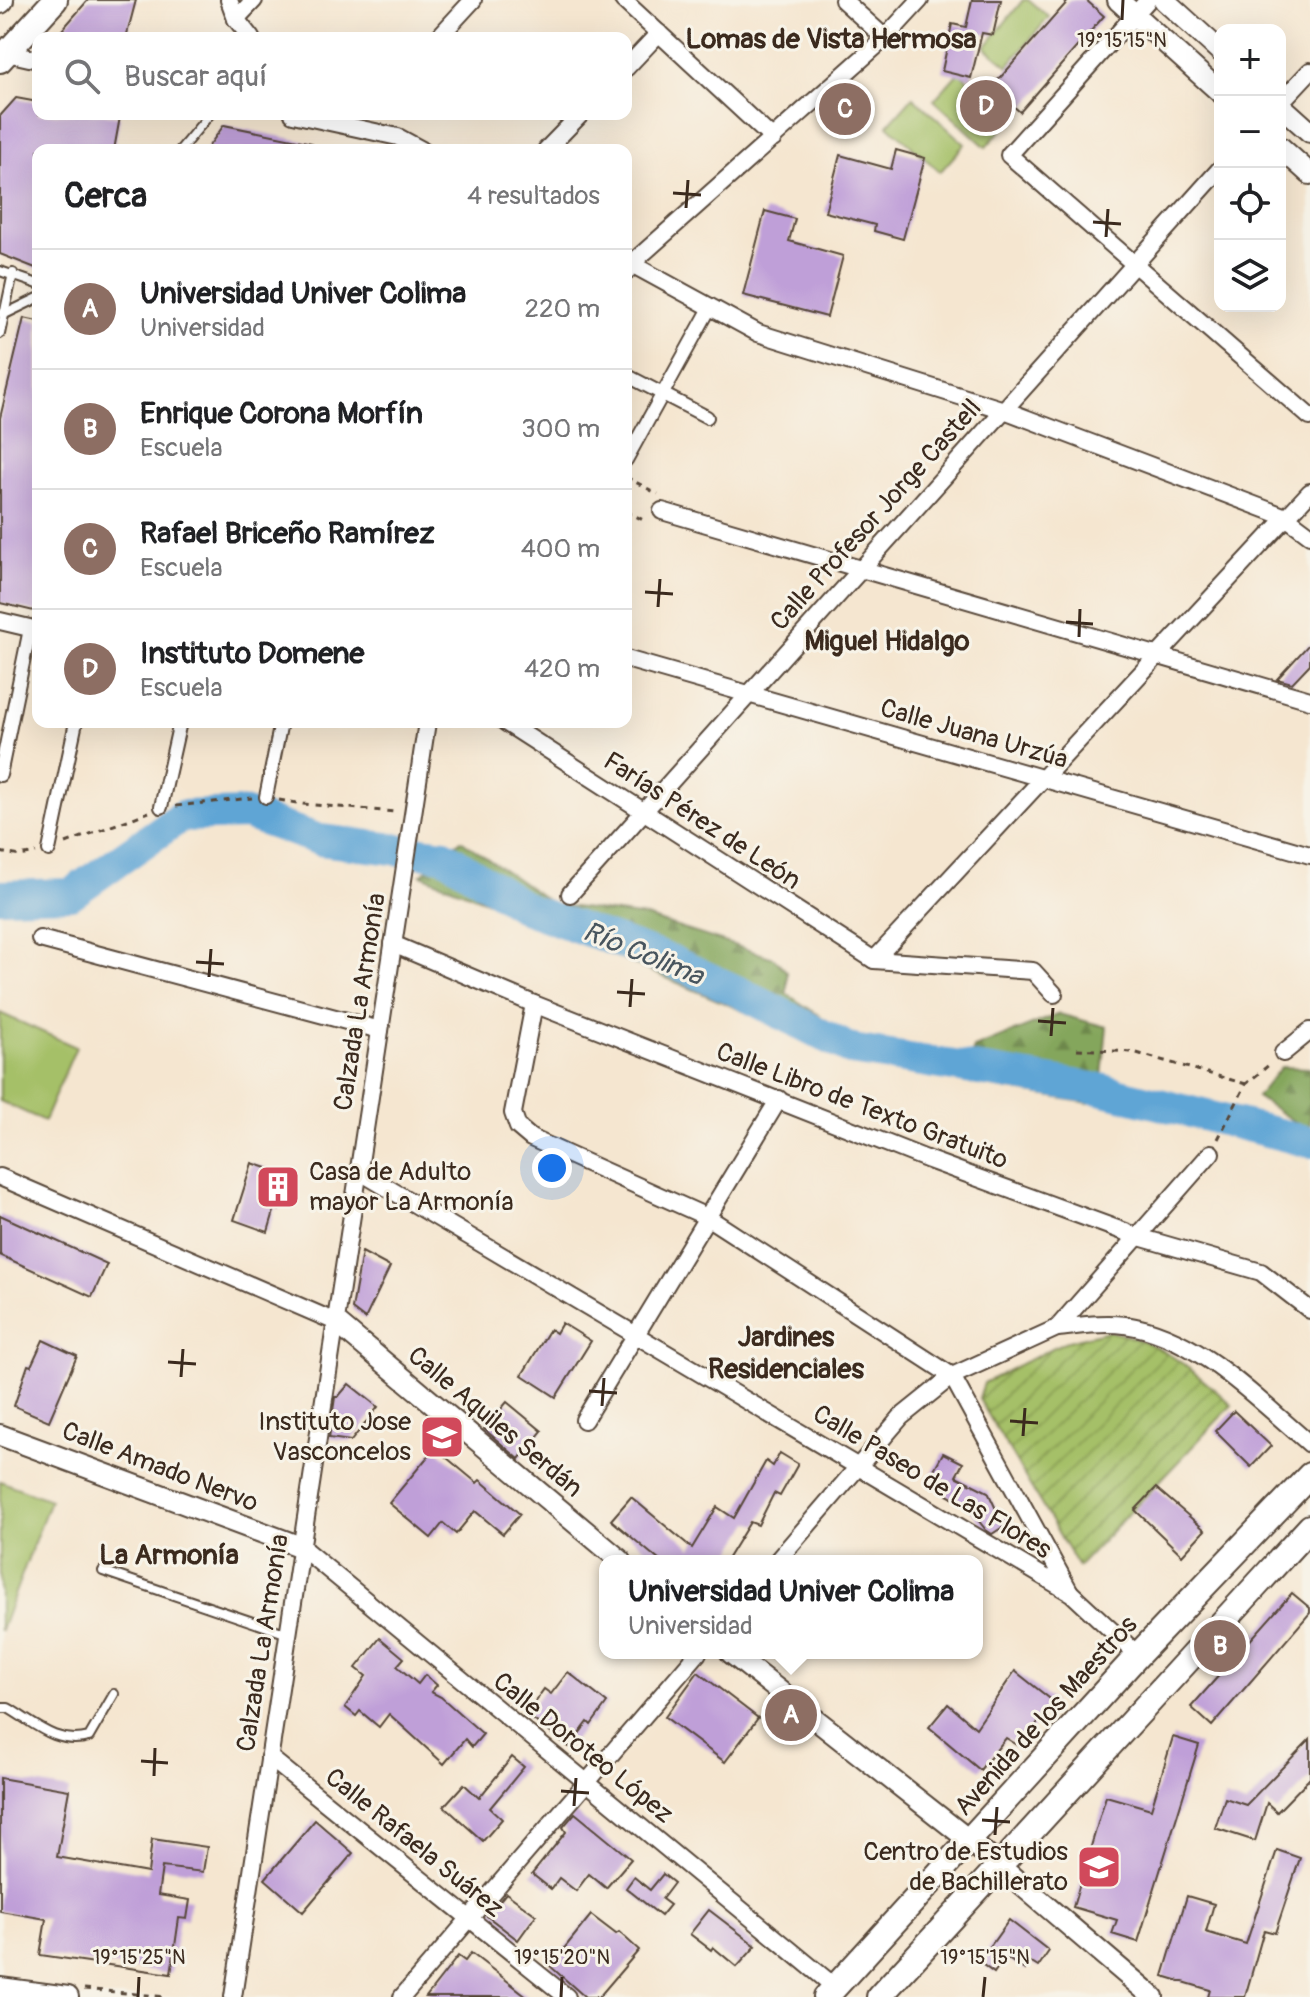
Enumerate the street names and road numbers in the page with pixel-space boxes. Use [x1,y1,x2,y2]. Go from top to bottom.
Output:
street label: Calle Profesor Jorge Castell [764,393,988,637]
street label: Calle Juana Urzúa [876,692,1072,776]
street label: Farías Pérez de León [597,745,807,897]
street label: Calzada La Armonía [327,891,393,1113]
street label: Calle Libro de Texto Gratuito [712,1036,1013,1177]
street label: Calle Aquiles Serdán [401,1340,589,1504]
street label: Calle Paseo de Las Flores [807,1398,1058,1566]
street label: Calle Amado Nervo [57,1415,263,1519]
street label: Calzada La Armonía [230,1532,296,1754]
street label: Avenida de los Maestros [948,1609,1144,1823]
street label: Calle Doroteo López [487,1666,679,1830]
street label: Calle Rafaela Suárez [318,1761,510,1925]

